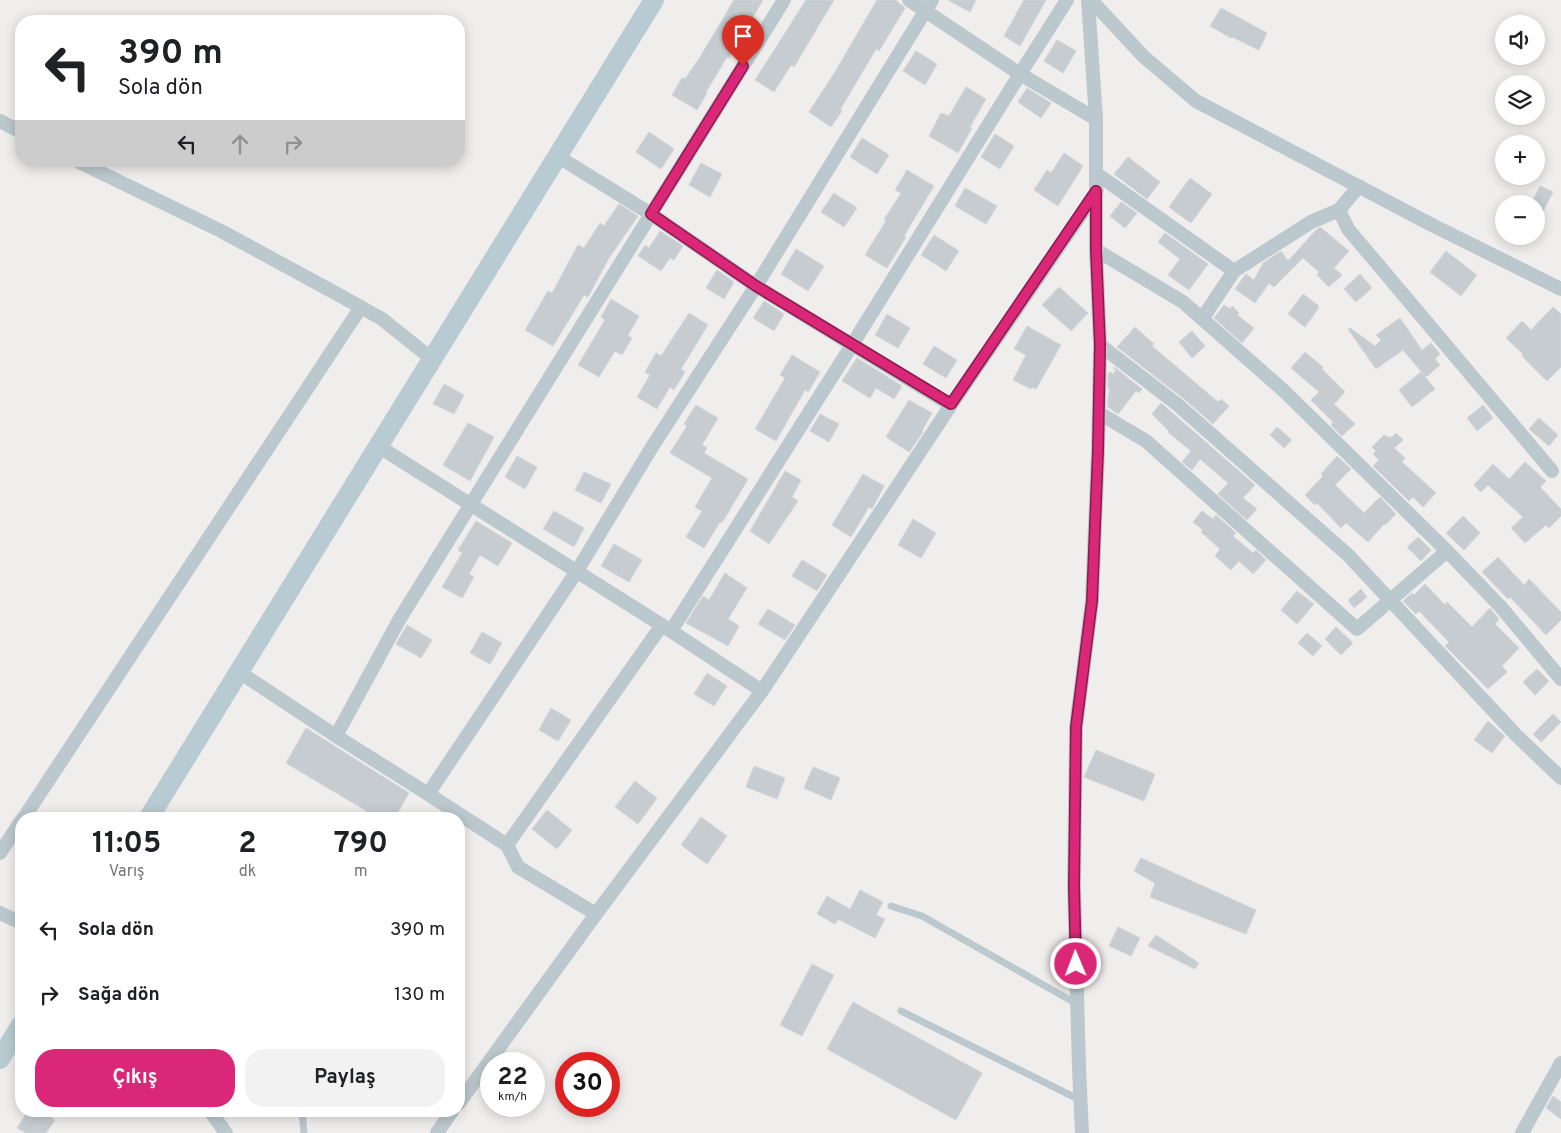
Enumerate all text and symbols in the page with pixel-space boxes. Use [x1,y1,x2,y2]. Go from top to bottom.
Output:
pin [722,15,764,66]
map controls [1495,15,1545,245]
button: sound [1495,15,1545,65]
icon: arrive [729,22,757,50]
text: 390 m [118,32,223,76]
icon: left [35,35,100,100]
text: Sola dön [118,75,203,102]
button: layers [1495,75,1545,125]
icon: left [173,130,201,158]
icon: ahead [226,130,254,158]
icon: right [279,130,307,158]
button: + [1495,135,1545,185]
button: − [1495,195,1545,245]
text: 11:05 [92,826,161,863]
text: 2 [238,826,257,863]
text: 790 [334,826,388,863]
text: Varış [109,862,144,882]
text: dk [239,862,256,882]
text: m [354,862,368,882]
icon: left [35,916,63,944]
text: Sola dön [78,918,154,942]
text: 390 m [390,918,445,942]
position arrow [1049,937,1101,989]
icon: right [35,981,63,1009]
text: Sağa dön [78,983,160,1007]
text: 130 m [394,983,445,1007]
button: Çıkış [35,1049,235,1107]
button: Paylaş [245,1049,445,1107]
speed limit sign: 30 [555,1052,620,1117]
text: 22 [497,1062,528,1094]
text: km/h [498,1089,527,1105]

